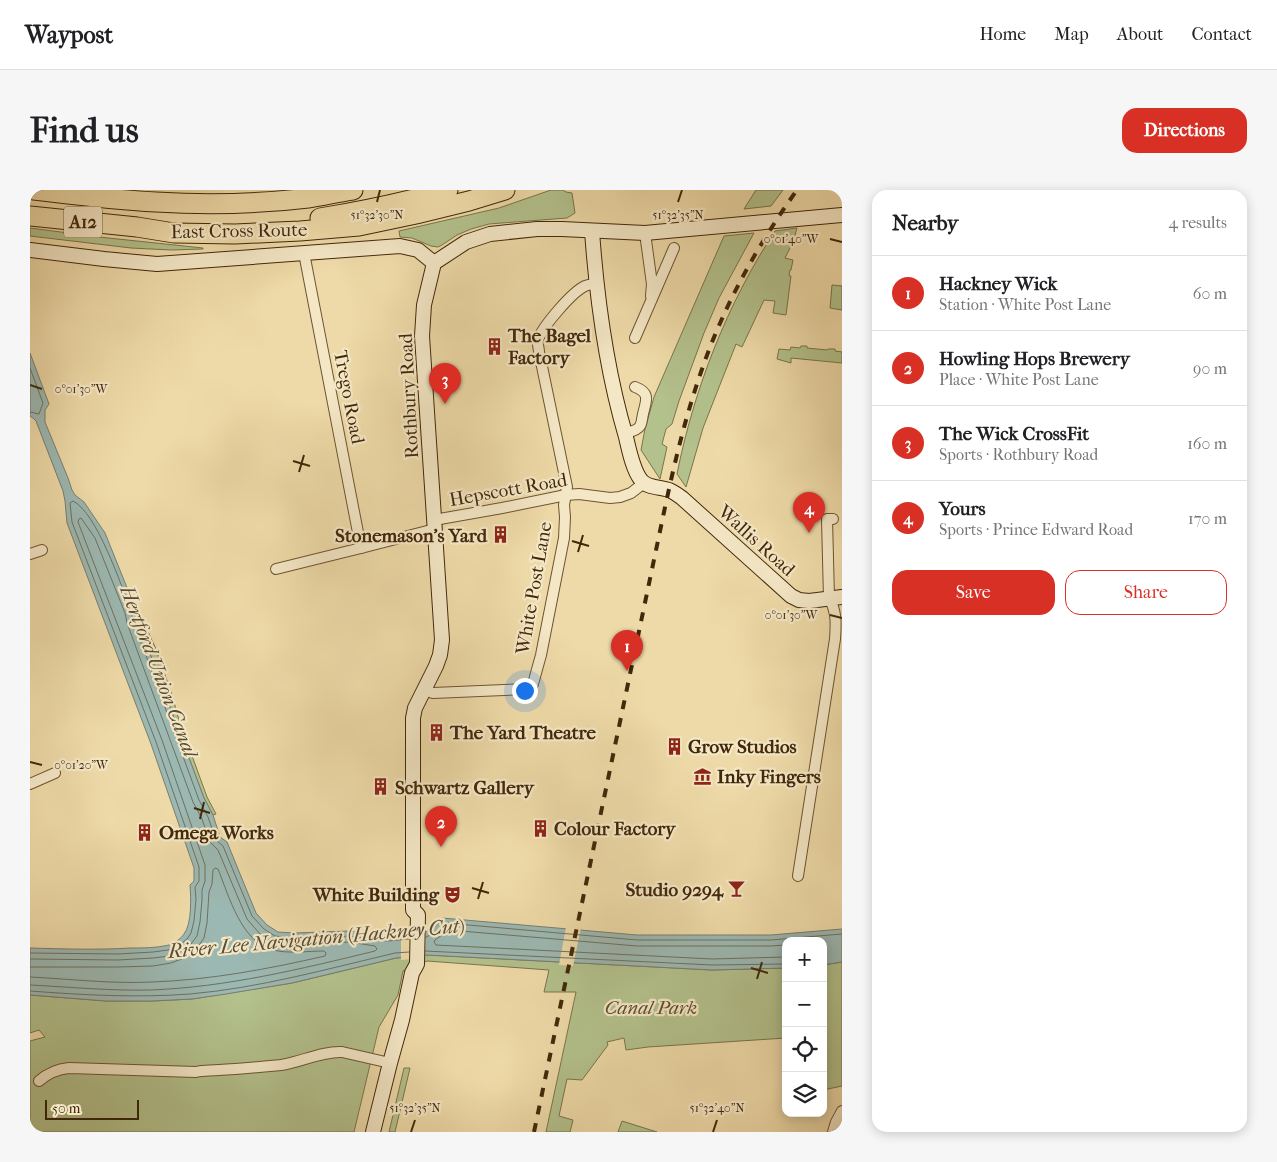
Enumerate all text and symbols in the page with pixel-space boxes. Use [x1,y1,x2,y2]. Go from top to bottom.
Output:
text: Waypost [25,21,113,49]
text: Home [979,24,1026,45]
text: Map [1054,24,1089,45]
text: About [1117,24,1163,45]
text: Contact [1191,24,1252,45]
button: Directions [1122,108,1247,153]
text: Find us [30,110,139,151]
road number: A12 [64,206,102,238]
text: 51°32'30"N [351,208,403,222]
text: 51°32'35"N [652,208,704,222]
text: Nearby [892,211,958,235]
text: 4 results [1169,213,1227,232]
street label: East Cross Route [171,219,307,243]
text: 0°01'40"W [764,232,820,246]
text: Hackney Wick [939,273,1057,295]
text: 1 [905,284,911,303]
text: 60 m [1193,284,1227,303]
text: Station · White Post Lane [939,295,1111,314]
place label: The Bagel Factory [507,325,592,369]
street label: Rothbury Road [395,332,423,459]
building icon: The Bagel Factory [484,336,504,356]
street label: Trego Road [329,348,369,447]
text: Howling Hops Brewery [939,348,1130,370]
text: 2 [904,359,912,378]
text: 90 m [1193,359,1227,378]
pin: 3 [429,363,461,404]
text: Place · White Post Lane [939,370,1099,389]
text: 0°01'30"W [55,382,108,396]
text: The Wick CrossFit [939,423,1089,445]
text: 3 [905,434,911,453]
text: 160 m [1187,434,1227,453]
text: Sports · Rothbury Road [939,445,1098,464]
street label: Hepscott Road [447,469,570,511]
pin: 4 [793,492,825,533]
text: Yours [939,498,986,520]
street label: Wallis Road [713,500,800,581]
text: 4 [903,509,913,528]
text: 170 m [1188,509,1227,528]
street label: White Post Lane [511,520,556,657]
text: Sports · Prince Edward Road [939,520,1133,539]
place label: Stonemason's Yard [335,525,488,547]
building icon: Stonemason's Yard [491,525,511,545]
button: Save [892,570,1055,615]
button: Share [1065,570,1227,615]
water label: Hertford Union Canal [115,581,203,762]
text: 0°01'30"W [765,608,818,622]
pin: 1 [611,630,643,671]
your location [512,678,538,704]
building icon: The Yard Theatre [426,722,446,742]
place label: The Yard Theatre [449,722,596,744]
building icon: Grow Studios [664,736,684,756]
place label: Grow Studios [688,736,797,758]
text: 0°01'20"W [54,758,109,772]
museum icon: Inky Fingers [693,766,713,786]
place label: Inky Fingers [717,766,821,788]
building icon: Schwartz Gallery [371,777,391,797]
place label: Schwartz Gallery [395,777,535,799]
pin: 2 [425,806,457,847]
building icon: Colour Factory [530,818,550,838]
place label: Colour Factory [554,818,676,840]
building icon: Omega Works [135,822,155,842]
place label: Omega Works [159,822,274,844]
place label: Studio 9294 [625,879,724,901]
bar icon: Studio 9294 [727,879,747,899]
place label: White Building [312,884,440,906]
theatre icon: White Building [443,884,463,904]
water label: River Lee Navigation (Hackney Cut) [165,914,465,963]
map controls [782,937,827,1117]
button: + [782,937,827,982]
button: − [782,982,827,1027]
park label: Canal Park [605,997,697,1019]
button: locate [782,1027,827,1072]
button: layers [782,1072,827,1117]
scale bar [45,1097,139,1120]
text: 50 m [52,1100,80,1117]
text: 51°32'35"N [389,1101,441,1115]
text: 51°32'40"N [690,1101,744,1115]

